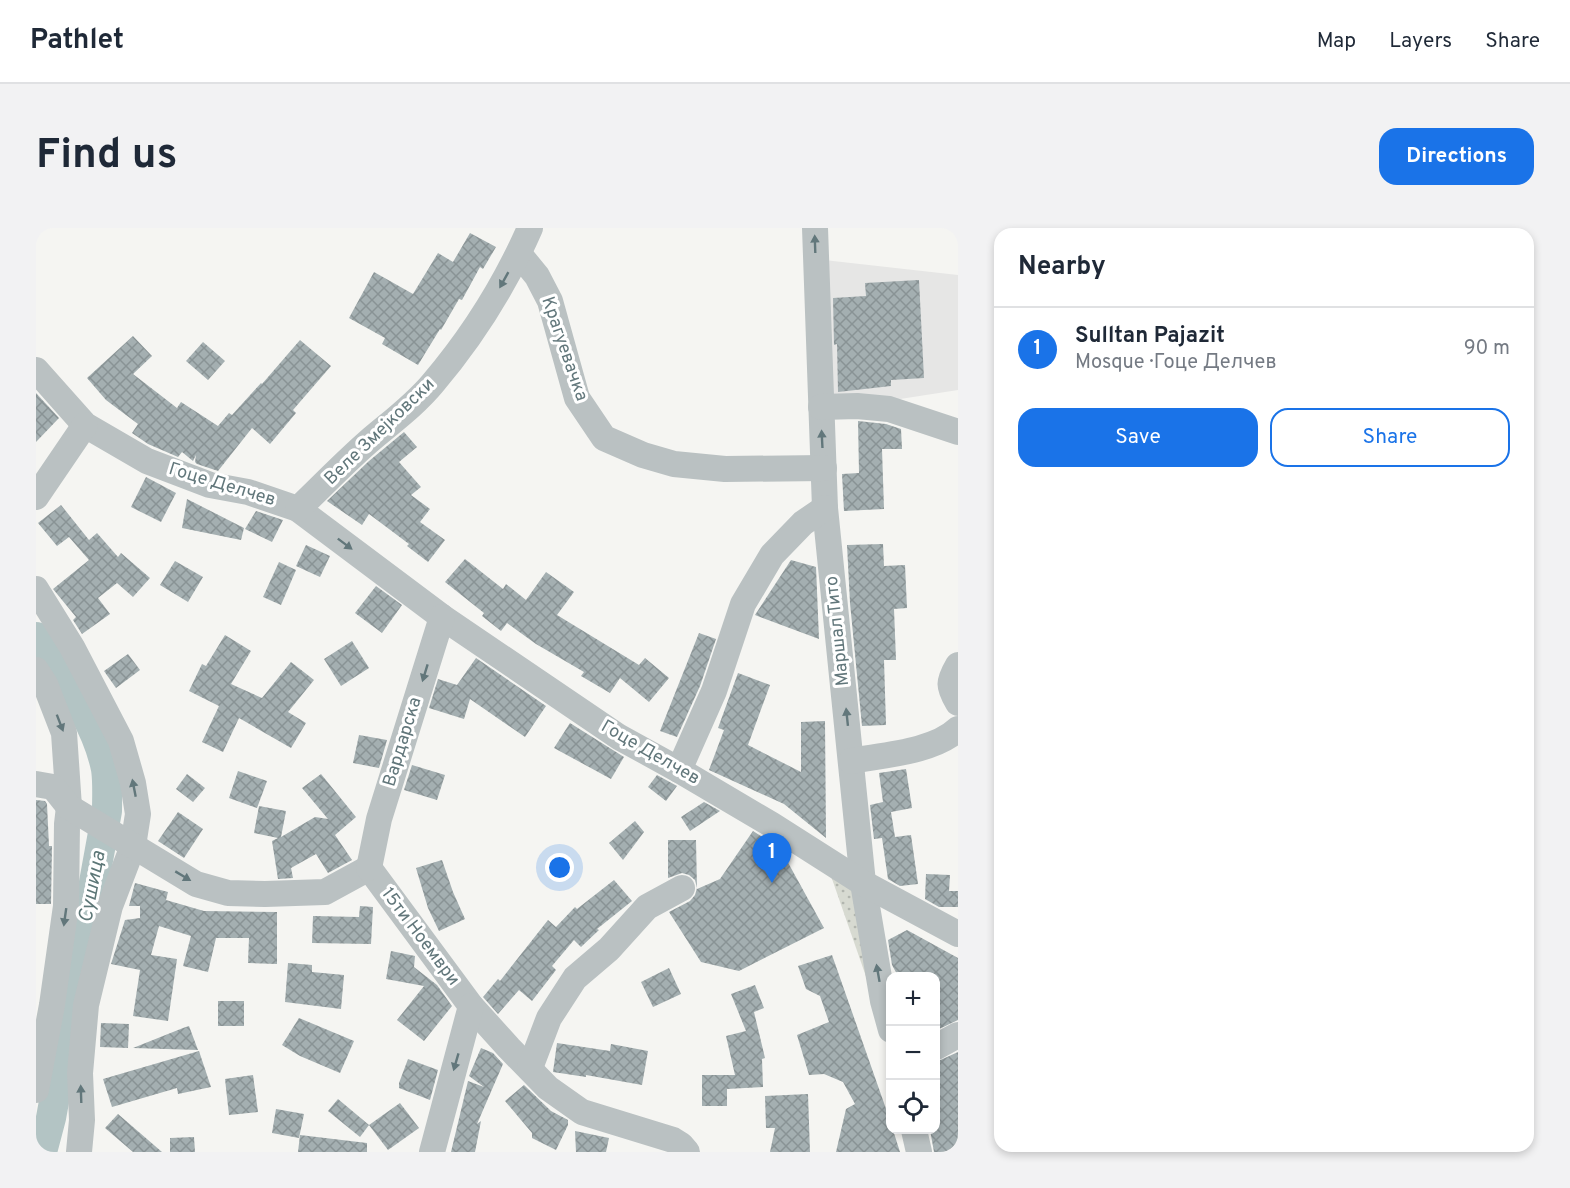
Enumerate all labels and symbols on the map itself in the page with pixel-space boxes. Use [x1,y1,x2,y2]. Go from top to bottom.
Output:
one-way arrow [811,235,820,254]
one-way arrow [499,272,509,289]
street label: Крагуевачка [535,294,593,404]
street label: Веле Змејковски [320,373,440,491]
one-way arrow [818,430,827,449]
street label: Гоце Делчев [166,458,278,512]
one-way arrow [338,538,353,550]
street label: Маршал Тито [821,575,855,687]
one-way arrow [420,664,429,682]
street label: Вардарска [378,694,428,790]
one-way arrow [842,707,852,726]
one-way arrow [55,715,65,733]
street label: Гоце Делчев [596,715,704,791]
one-way arrow [128,779,138,797]
pin: 1 [752,834,792,883]
water label: Сушица [73,848,113,925]
your location [545,853,574,882]
one-way arrow [175,871,191,882]
street label: 15ти Ноември [376,883,464,991]
one-way arrow [60,908,69,927]
one-way arrow [873,963,882,982]
one-way arrow [451,1053,460,1071]
one-way arrow [77,1084,86,1103]

